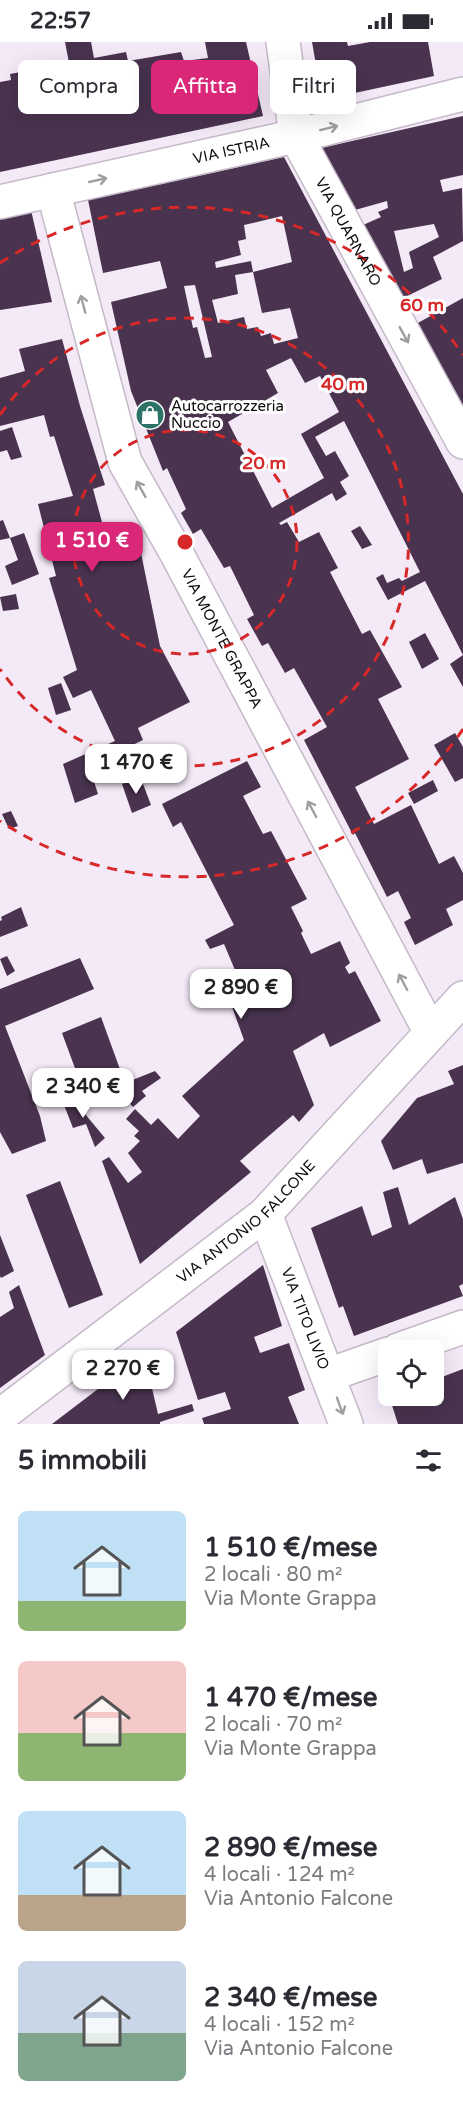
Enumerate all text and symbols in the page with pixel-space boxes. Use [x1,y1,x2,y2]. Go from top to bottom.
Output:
text: 22:57 [30,8,91,34]
chip: Compra [18,60,139,114]
chip: Affitta [151,60,258,114]
chip: Filtri [270,60,356,114]
one-way arrow [319,121,338,133]
street label: VIA ISTRIA [191,133,271,168]
one-way arrow [88,174,107,185]
street label: VIA QUARNARO [311,174,385,289]
text: 60 m [400,294,444,316]
one-way arrow [77,295,88,314]
one-way arrow [399,326,411,343]
text: 40 m [321,373,365,395]
place label: Autocarrozzeria Nuccio [171,397,284,432]
shop icon: Autocarrozzeria Nuccio [134,399,166,431]
text: 20 m [242,452,286,474]
one-way arrow [134,481,146,498]
pin: 1 510 € [37,522,147,573]
text: 1 510 € [55,529,129,553]
centre of rings [175,532,195,552]
street label: VIA MONTE GRAPPA [178,566,266,712]
pin: 1 470 € [81,744,191,795]
text: 1 470 € [99,751,173,775]
one-way arrow [306,801,318,818]
pin: 2 890 € [186,969,296,1020]
one-way arrow [397,973,408,991]
text: 2 890 € [204,976,278,1000]
pin: 2 340 € [28,1068,138,1119]
text: 2 340 € [46,1075,120,1099]
street label: VIA ANTONIO FALCONE [173,1156,319,1287]
street label: VIA TITO LIVIO [277,1265,333,1372]
map controls [378,1340,444,1406]
button: locate [378,1340,444,1406]
pin: 2 270 € [68,1350,178,1401]
text: 2 270 € [86,1357,160,1381]
one-way arrow [335,1396,346,1414]
icon: filters [412,1444,445,1477]
text: 5 immobili [18,1445,147,1476]
text: 1 510 €/mese [204,1532,377,1563]
icon: home [66,1535,138,1607]
text: 2 locali · 80 m² [204,1563,342,1587]
text: Via Monte Grappa [204,1587,377,1611]
text: 1 470 €/mese [204,1682,377,1713]
icon: home [66,1685,138,1757]
text: 2 locali · 70 m² [204,1713,342,1737]
text: Via Monte Grappa [204,1737,377,1761]
text: 2 890 €/mese [204,1832,377,1863]
icon: home [66,1835,138,1907]
text: 4 locali · 124 m² [204,1863,355,1887]
text: Via Antonio Falcone [204,1887,393,1911]
text: 2 340 €/mese [204,1982,377,2013]
icon: home [66,1985,138,2057]
text: 4 locali · 152 m² [204,2013,355,2037]
text: Via Antonio Falcone [204,2037,393,2061]

